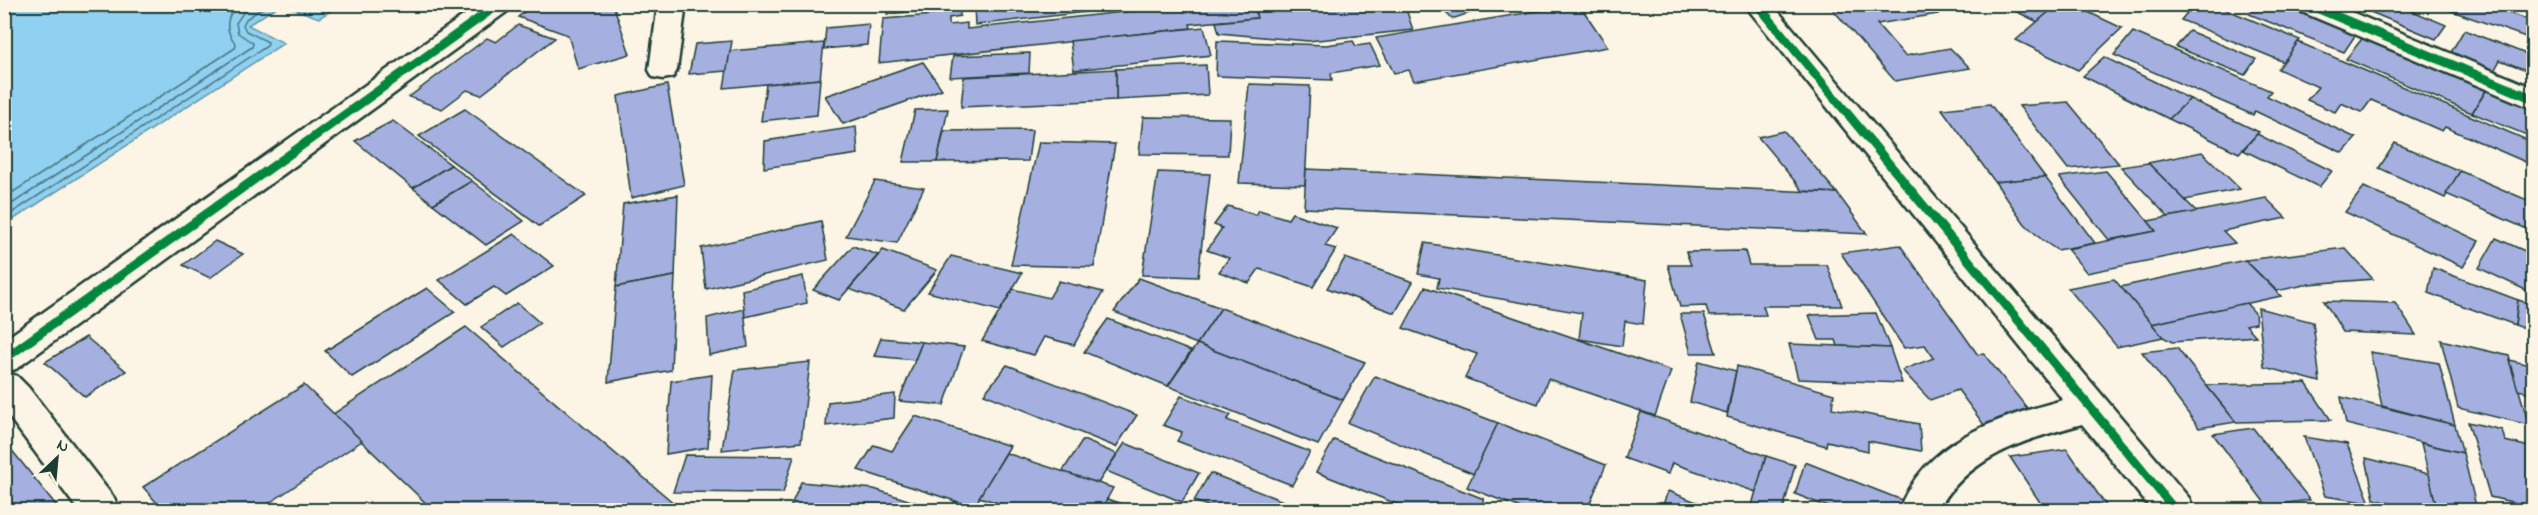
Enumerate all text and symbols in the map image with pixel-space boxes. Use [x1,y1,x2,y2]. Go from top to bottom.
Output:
north arrow [27,428,87,488]
text: N [53,433,73,460]

